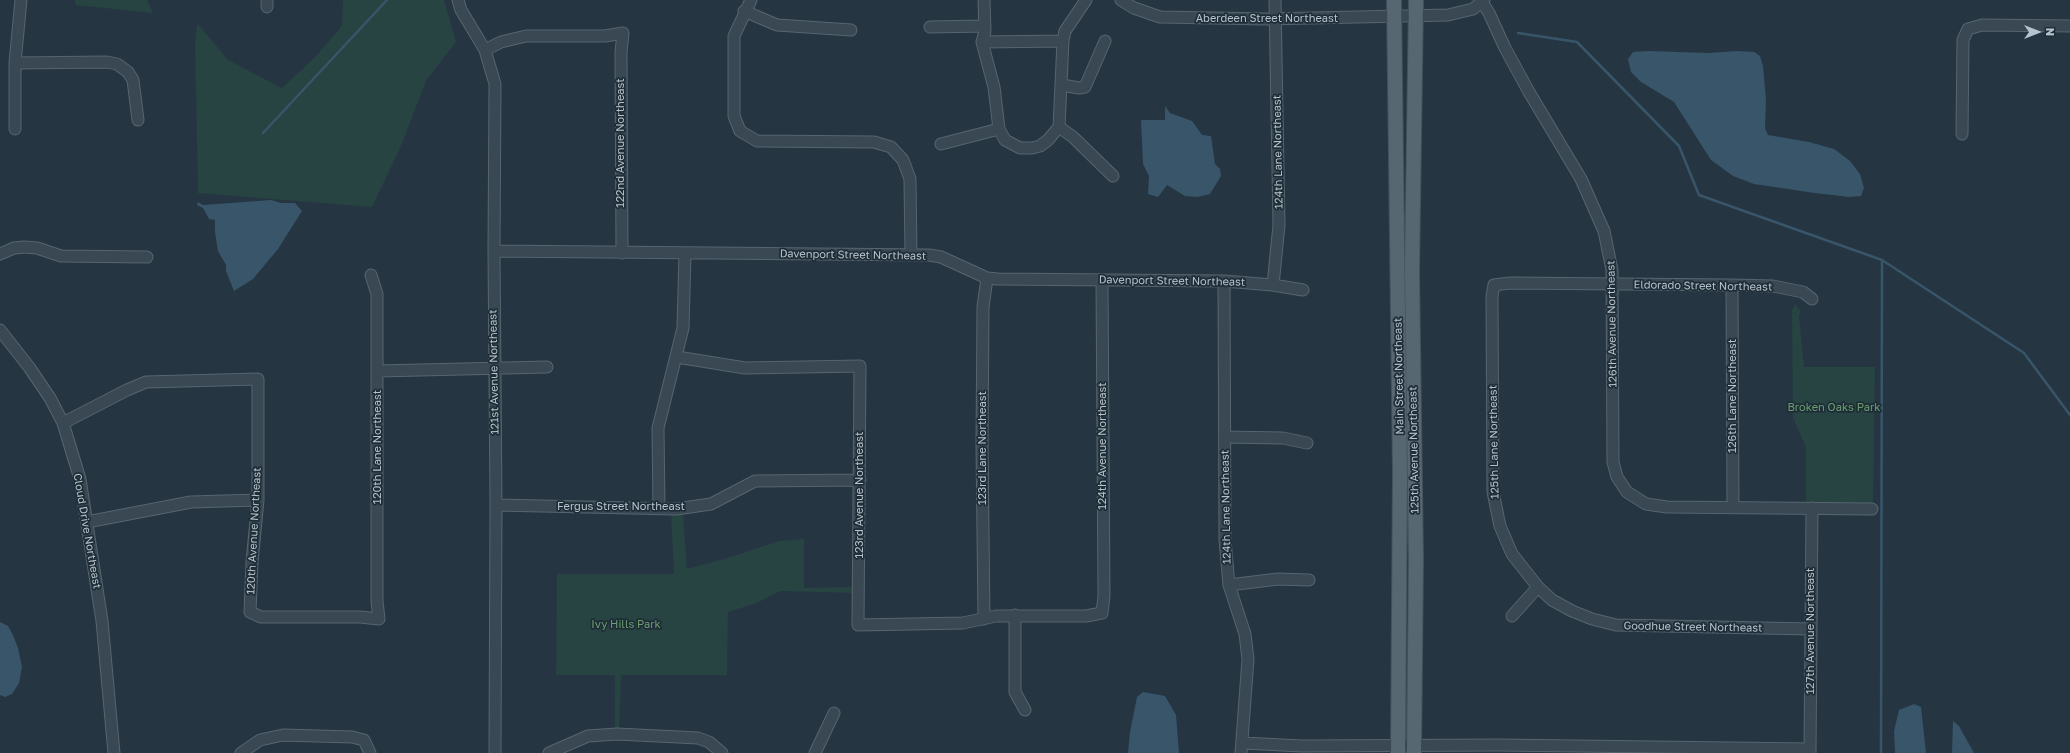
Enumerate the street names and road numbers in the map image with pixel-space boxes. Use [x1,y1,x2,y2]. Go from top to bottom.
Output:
street label: Aberdeen Street Northeast [1196,12,1338,26]
street label: 122nd Avenue Northeast [614,78,628,208]
street label: 124th Lane Northeast [1270,95,1286,209]
street label: Davenport Street Northeast [780,247,926,263]
street label: 126th Avenue Northeast [1604,260,1620,388]
street label: Davenport Street Northeast [1099,273,1245,289]
street label: Eldorado Street Northeast [1634,278,1772,294]
street label: 121st Avenue Northeast [486,309,502,435]
street label: Main Street Northeast [1391,317,1407,435]
street label: 126th Lane Northeast [1726,339,1740,453]
street label: 124th Avenue Northeast [1096,382,1110,510]
street label: 125th Lane Northeast [1486,385,1502,499]
street label: 125th Avenue Northeast [1406,386,1422,514]
street label: 120th Lane Northeast [371,390,385,504]
street label: 123rd Lane Northeast [976,391,990,505]
street label: 123rd Avenue Northeast [853,432,867,558]
street label: 124th Lane Northeast [1218,450,1234,564]
street label: 120th Avenue Northeast [244,467,264,595]
street label: Cloud Drive Northeast [70,472,104,590]
street label: Fergus Street Northeast [557,500,685,514]
street label: 127th Avenue Northeast [1804,568,1818,694]
street label: Goodhue Street Northeast [1623,619,1763,635]

